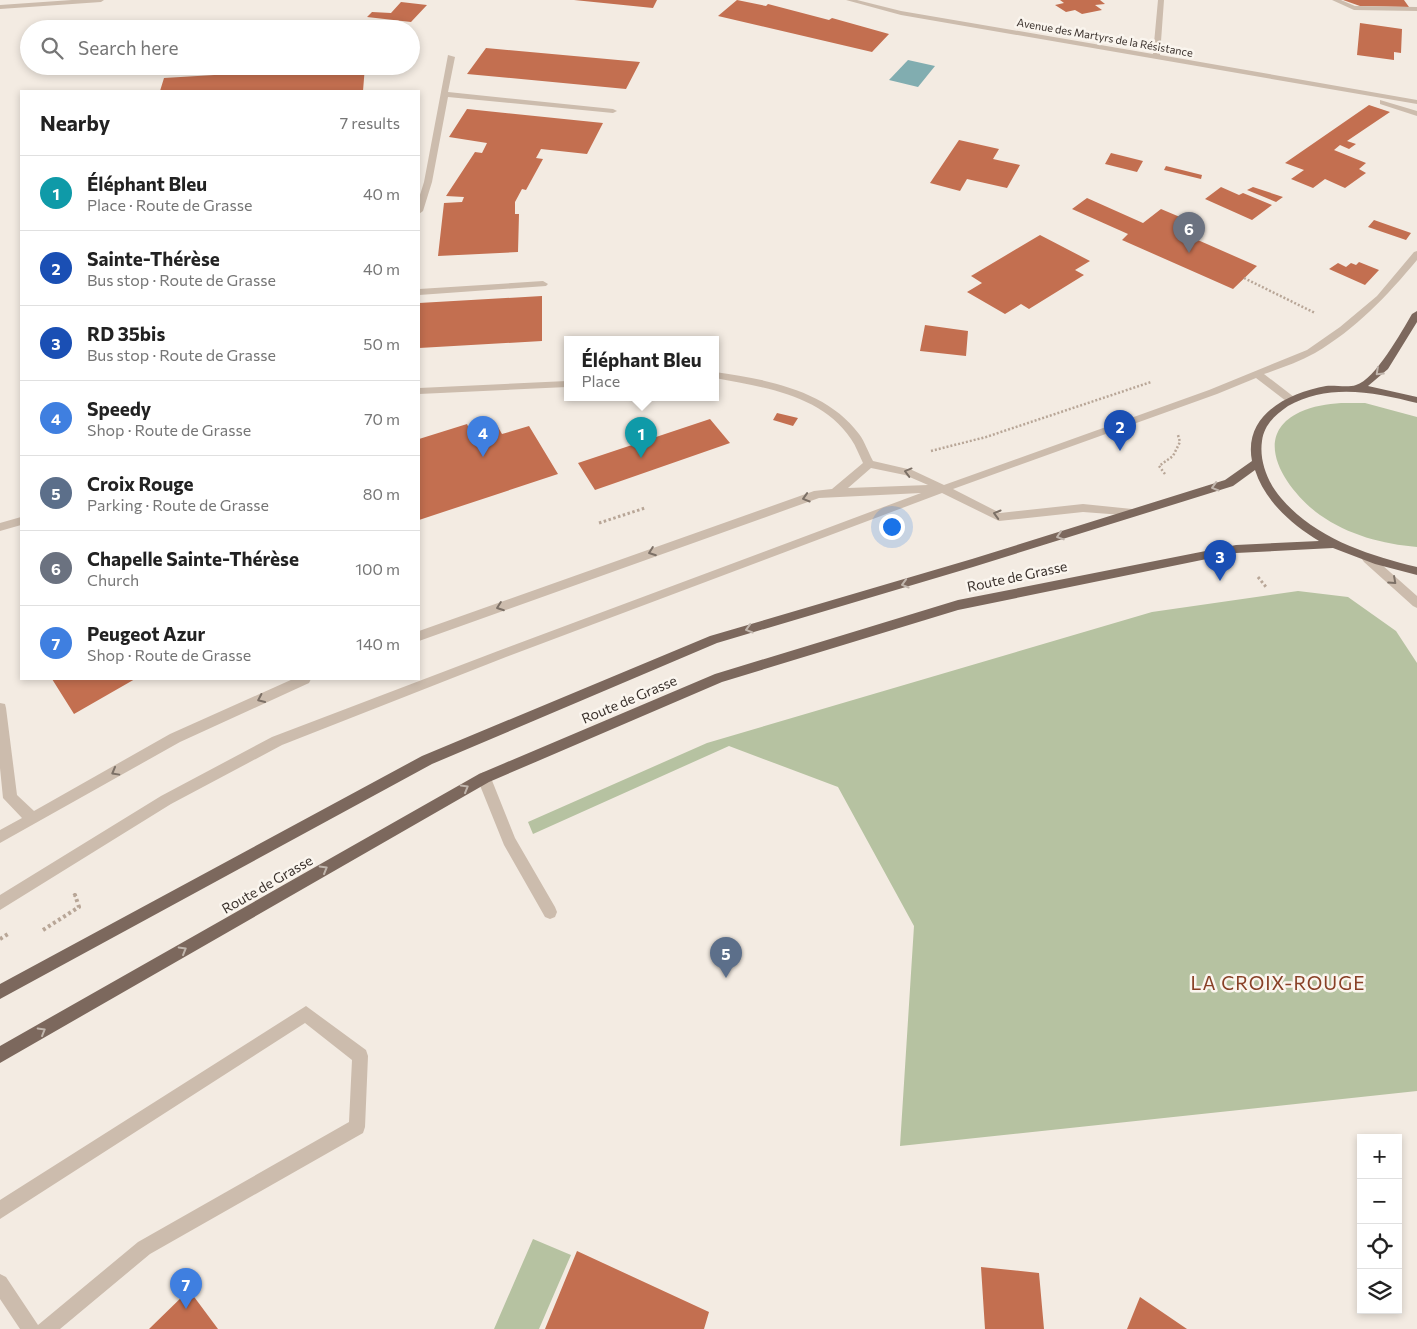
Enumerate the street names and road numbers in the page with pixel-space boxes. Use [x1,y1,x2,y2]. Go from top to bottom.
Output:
street label: Avenue des Martyrs de la Résistance [1016,15,1194,59]
street label: Route de Grasse [965,557,1069,595]
street label: Route de Grasse [579,671,679,727]
street label: Route de Grasse [219,851,315,917]

